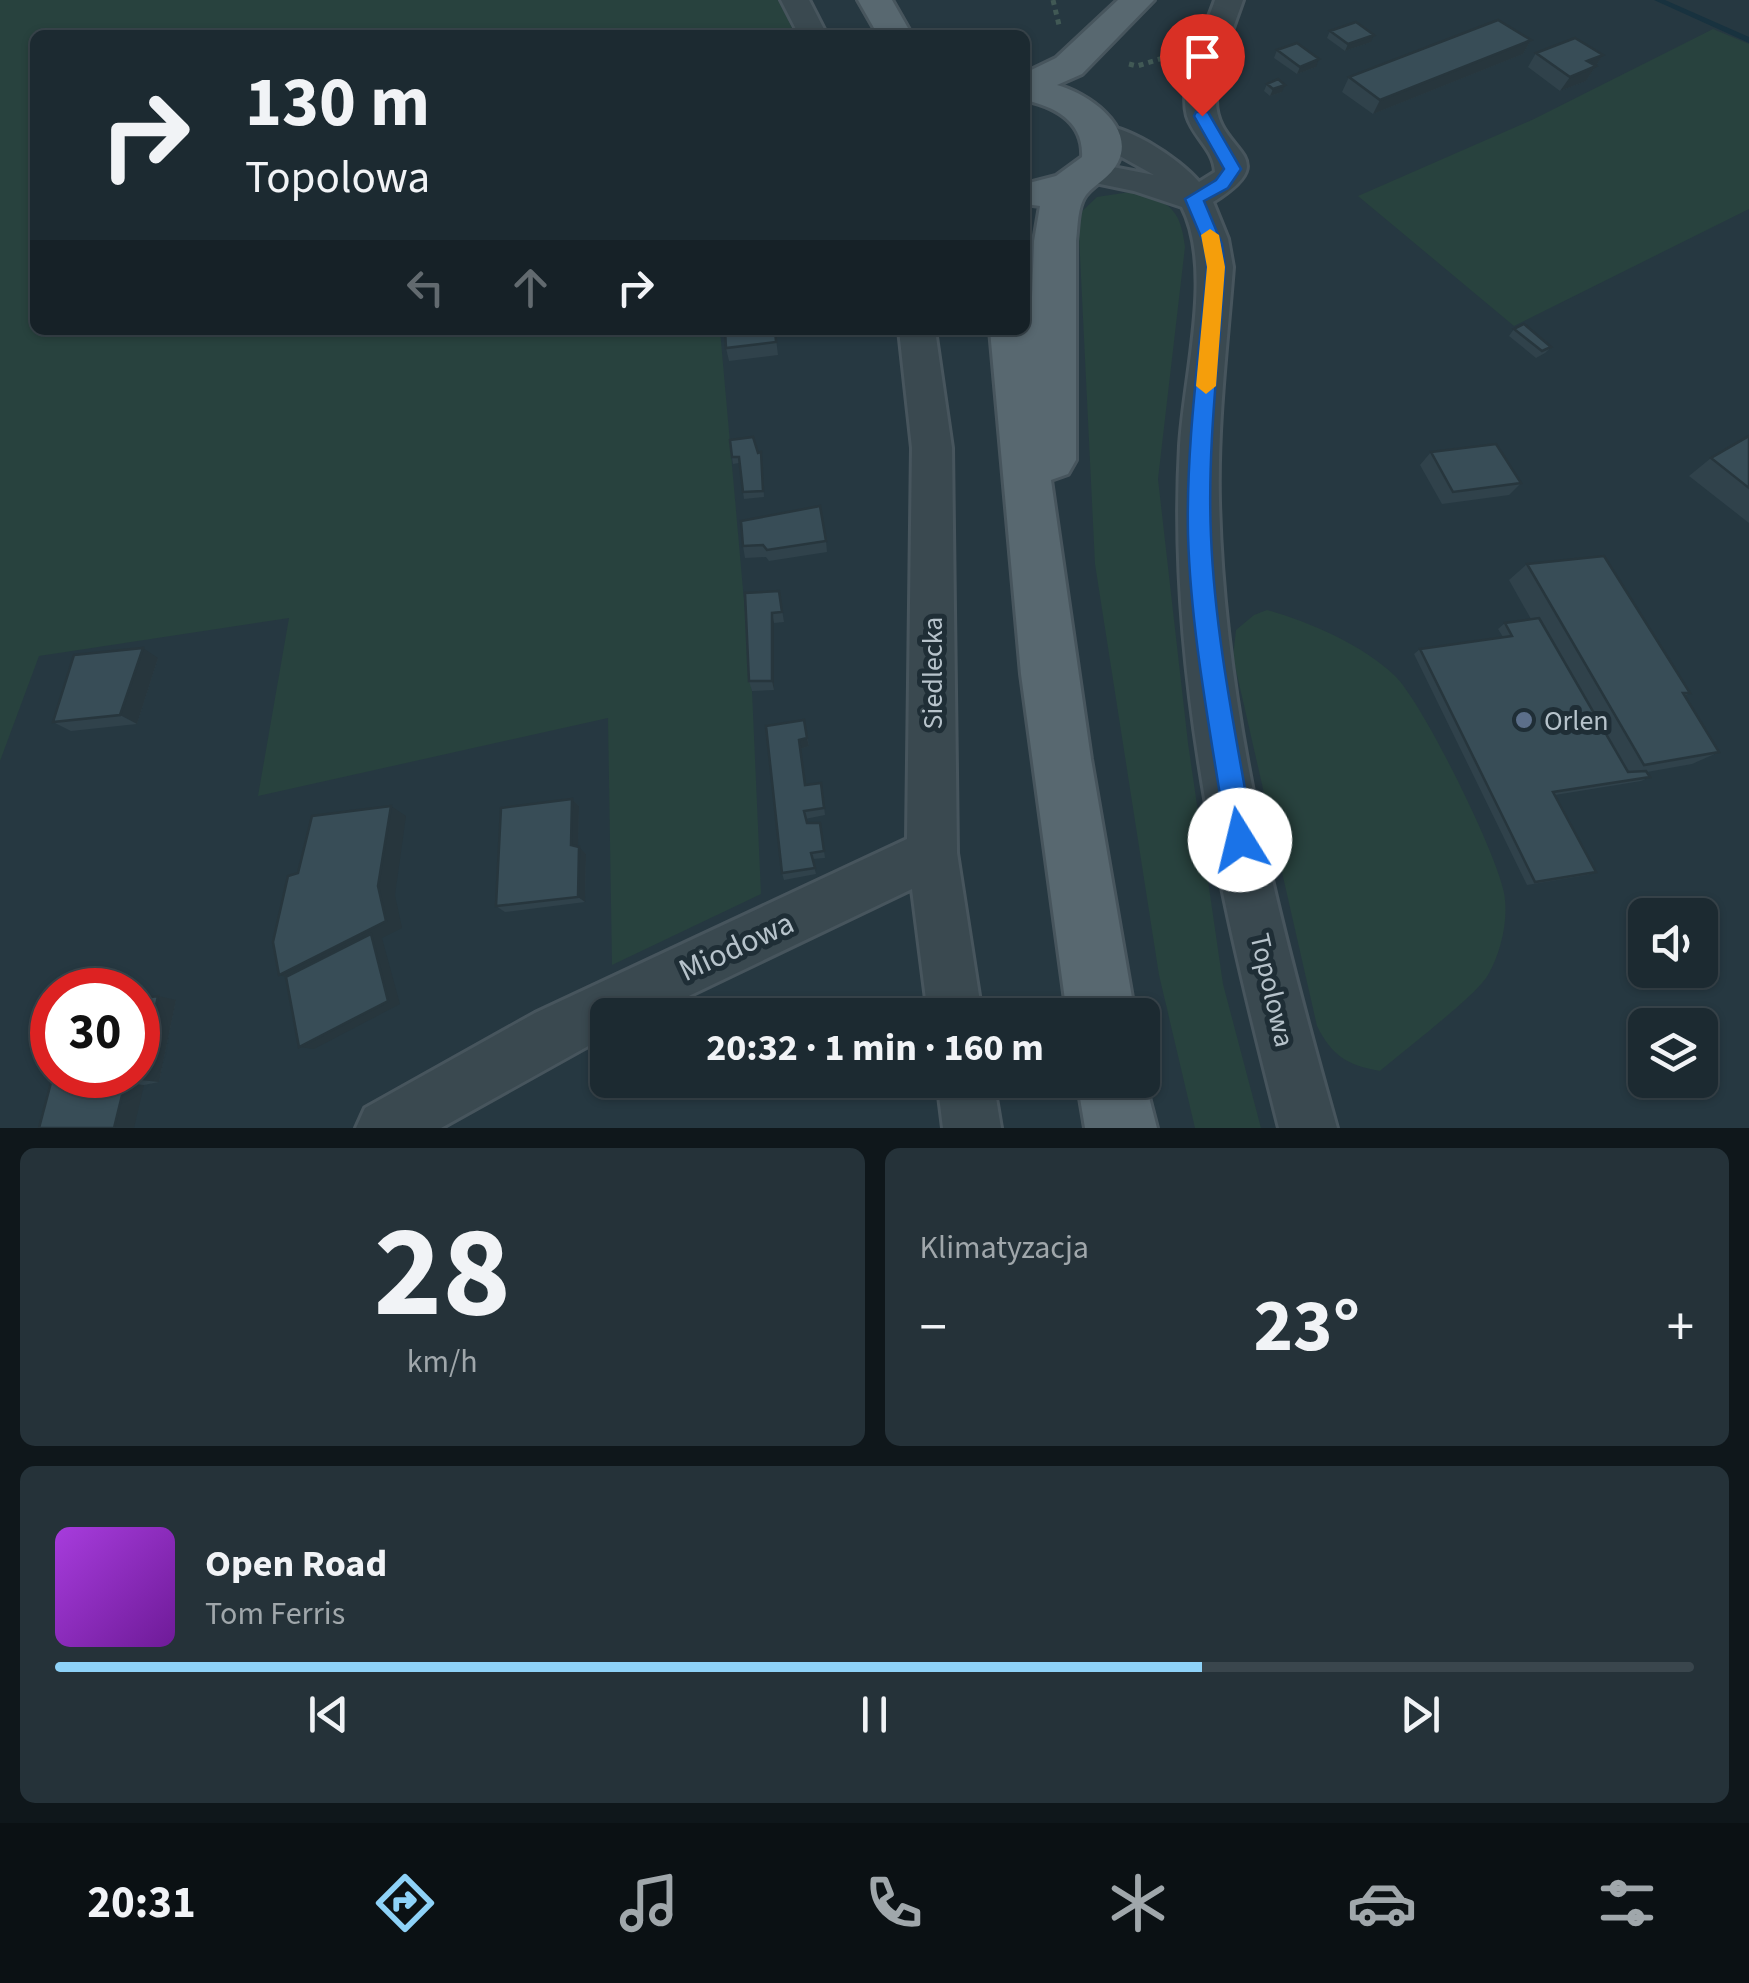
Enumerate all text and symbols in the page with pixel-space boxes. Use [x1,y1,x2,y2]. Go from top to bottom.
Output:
pin [1160,14,1245,117]
icon: arrive [1175,29,1230,84]
text: 130 m [245,53,430,153]
icon: right [80,70,210,200]
text: Topolowa [245,146,430,210]
icon: left [398,260,453,315]
icon: ahead [503,260,558,315]
icon: right [608,260,663,315]
street label: Siedlecka [913,617,953,729]
place label: Orlen [1544,701,1609,741]
marker: Orlen [1513,709,1535,731]
position arrow [1188,788,1292,892]
map controls [1628,898,1718,1098]
button: sound [1628,898,1718,988]
street label: Miodowa [671,900,802,994]
street label: Topolowa [1240,930,1304,1051]
speed limit sign: 30 [30,968,160,1098]
button: layers [1628,1008,1718,1098]
text: 20:32 · 1 min · 160 m [706,1021,1044,1075]
text: 28 [374,1181,511,1366]
text: Klimatyzacja [920,1225,1089,1271]
text: 23° [1253,1273,1360,1380]
text: − [920,1289,947,1367]
text: + [1667,1289,1694,1367]
text: km/h [407,1339,478,1385]
text: Open Road [205,1537,387,1591]
text: Tom Ferris [205,1591,345,1637]
icon: previous [301,1687,356,1742]
icon: pause [847,1687,902,1742]
icon: next [1393,1687,1448,1742]
icon: directions [370,1868,440,1938]
icon: music [614,1868,684,1938]
icon: phone [859,1868,929,1938]
icon: climate [1103,1868,1173,1938]
icon: car [1347,1868,1417,1938]
icon: filters [1592,1868,1662,1938]
text: 20:31 [87,1871,196,1935]

